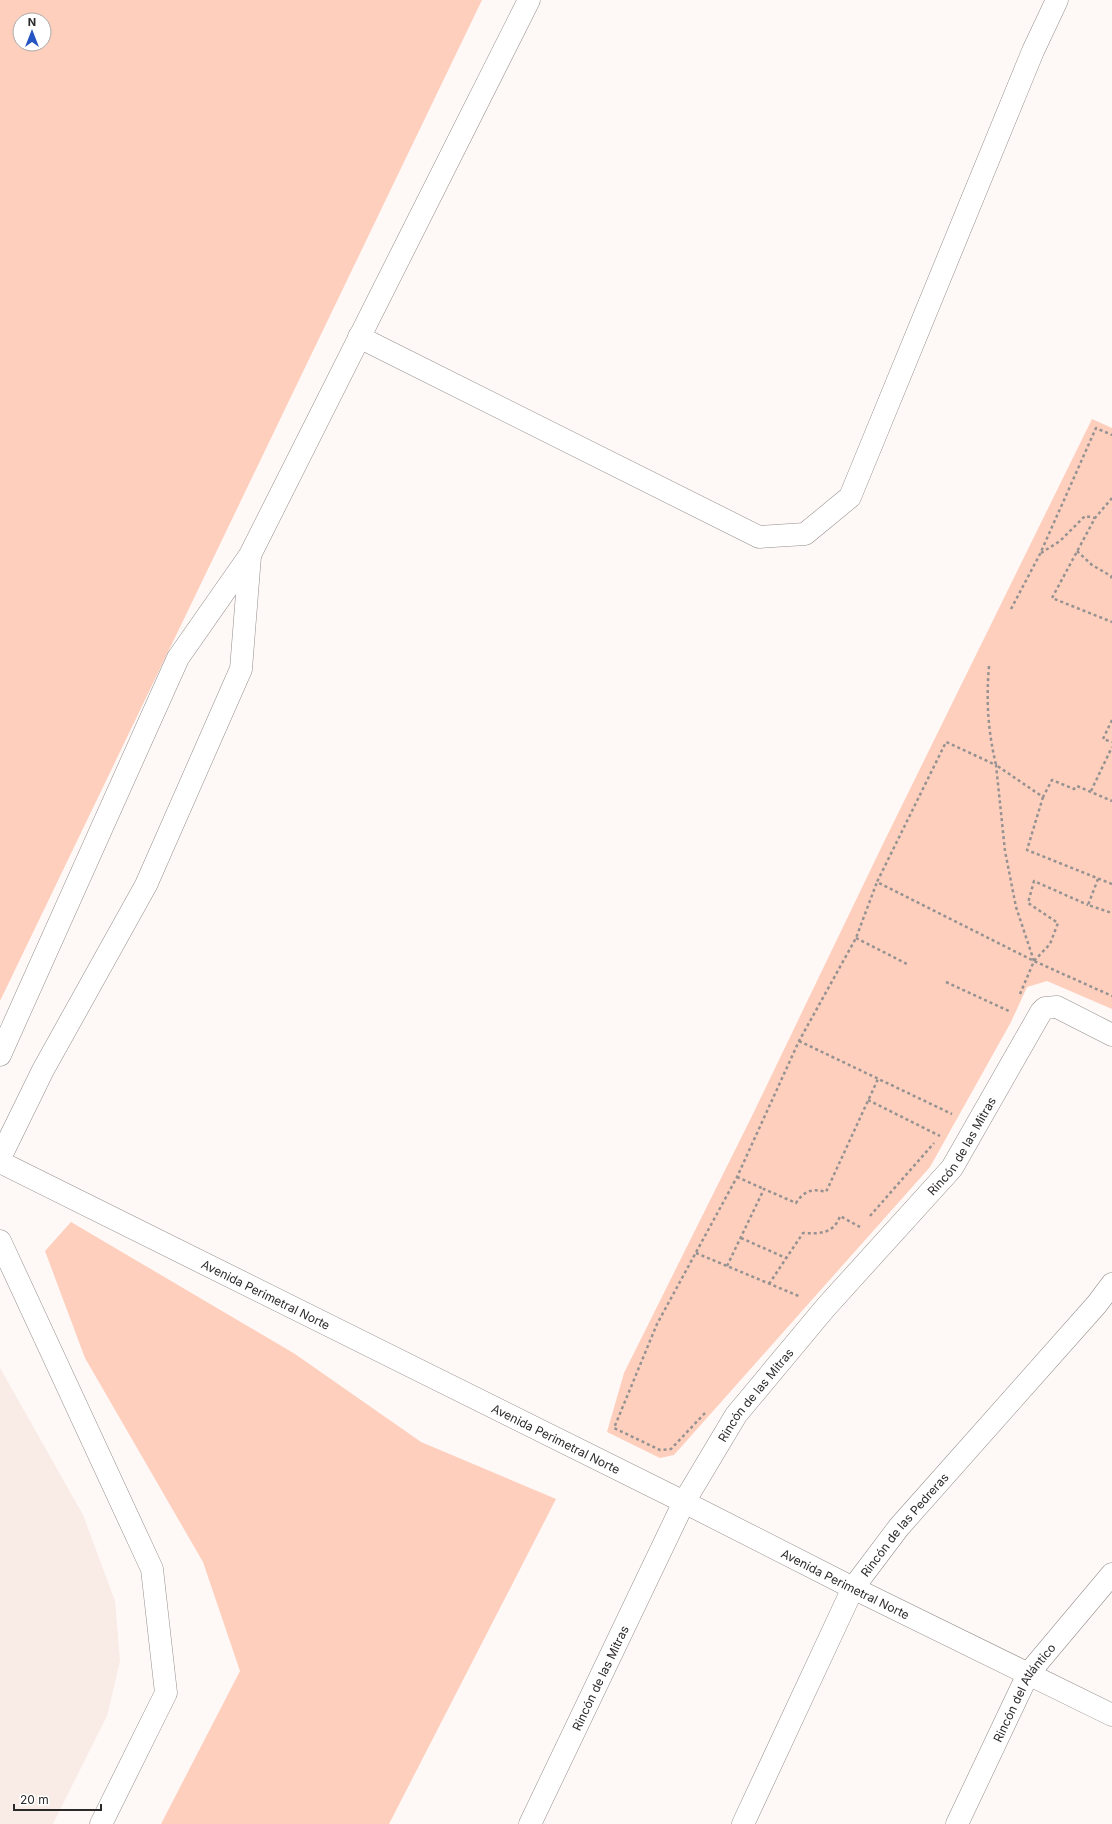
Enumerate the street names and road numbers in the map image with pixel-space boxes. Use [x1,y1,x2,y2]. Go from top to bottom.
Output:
street label: Rincón de las Mitras [924,1094,999,1198]
street label: Avenida Perimetral Norte [199,1256,333,1332]
street label: Rincón de las Mitras [714,1345,796,1444]
street label: Avenida Perimetral Norte [489,1400,623,1477]
street label: Rincón de las Pedreras [857,1469,951,1579]
street label: Avenida Perimetral Norte [779,1545,912,1622]
street label: Rincón de las Mitras [568,1623,631,1733]
street label: Rincón del Atlántico [989,1640,1058,1744]

